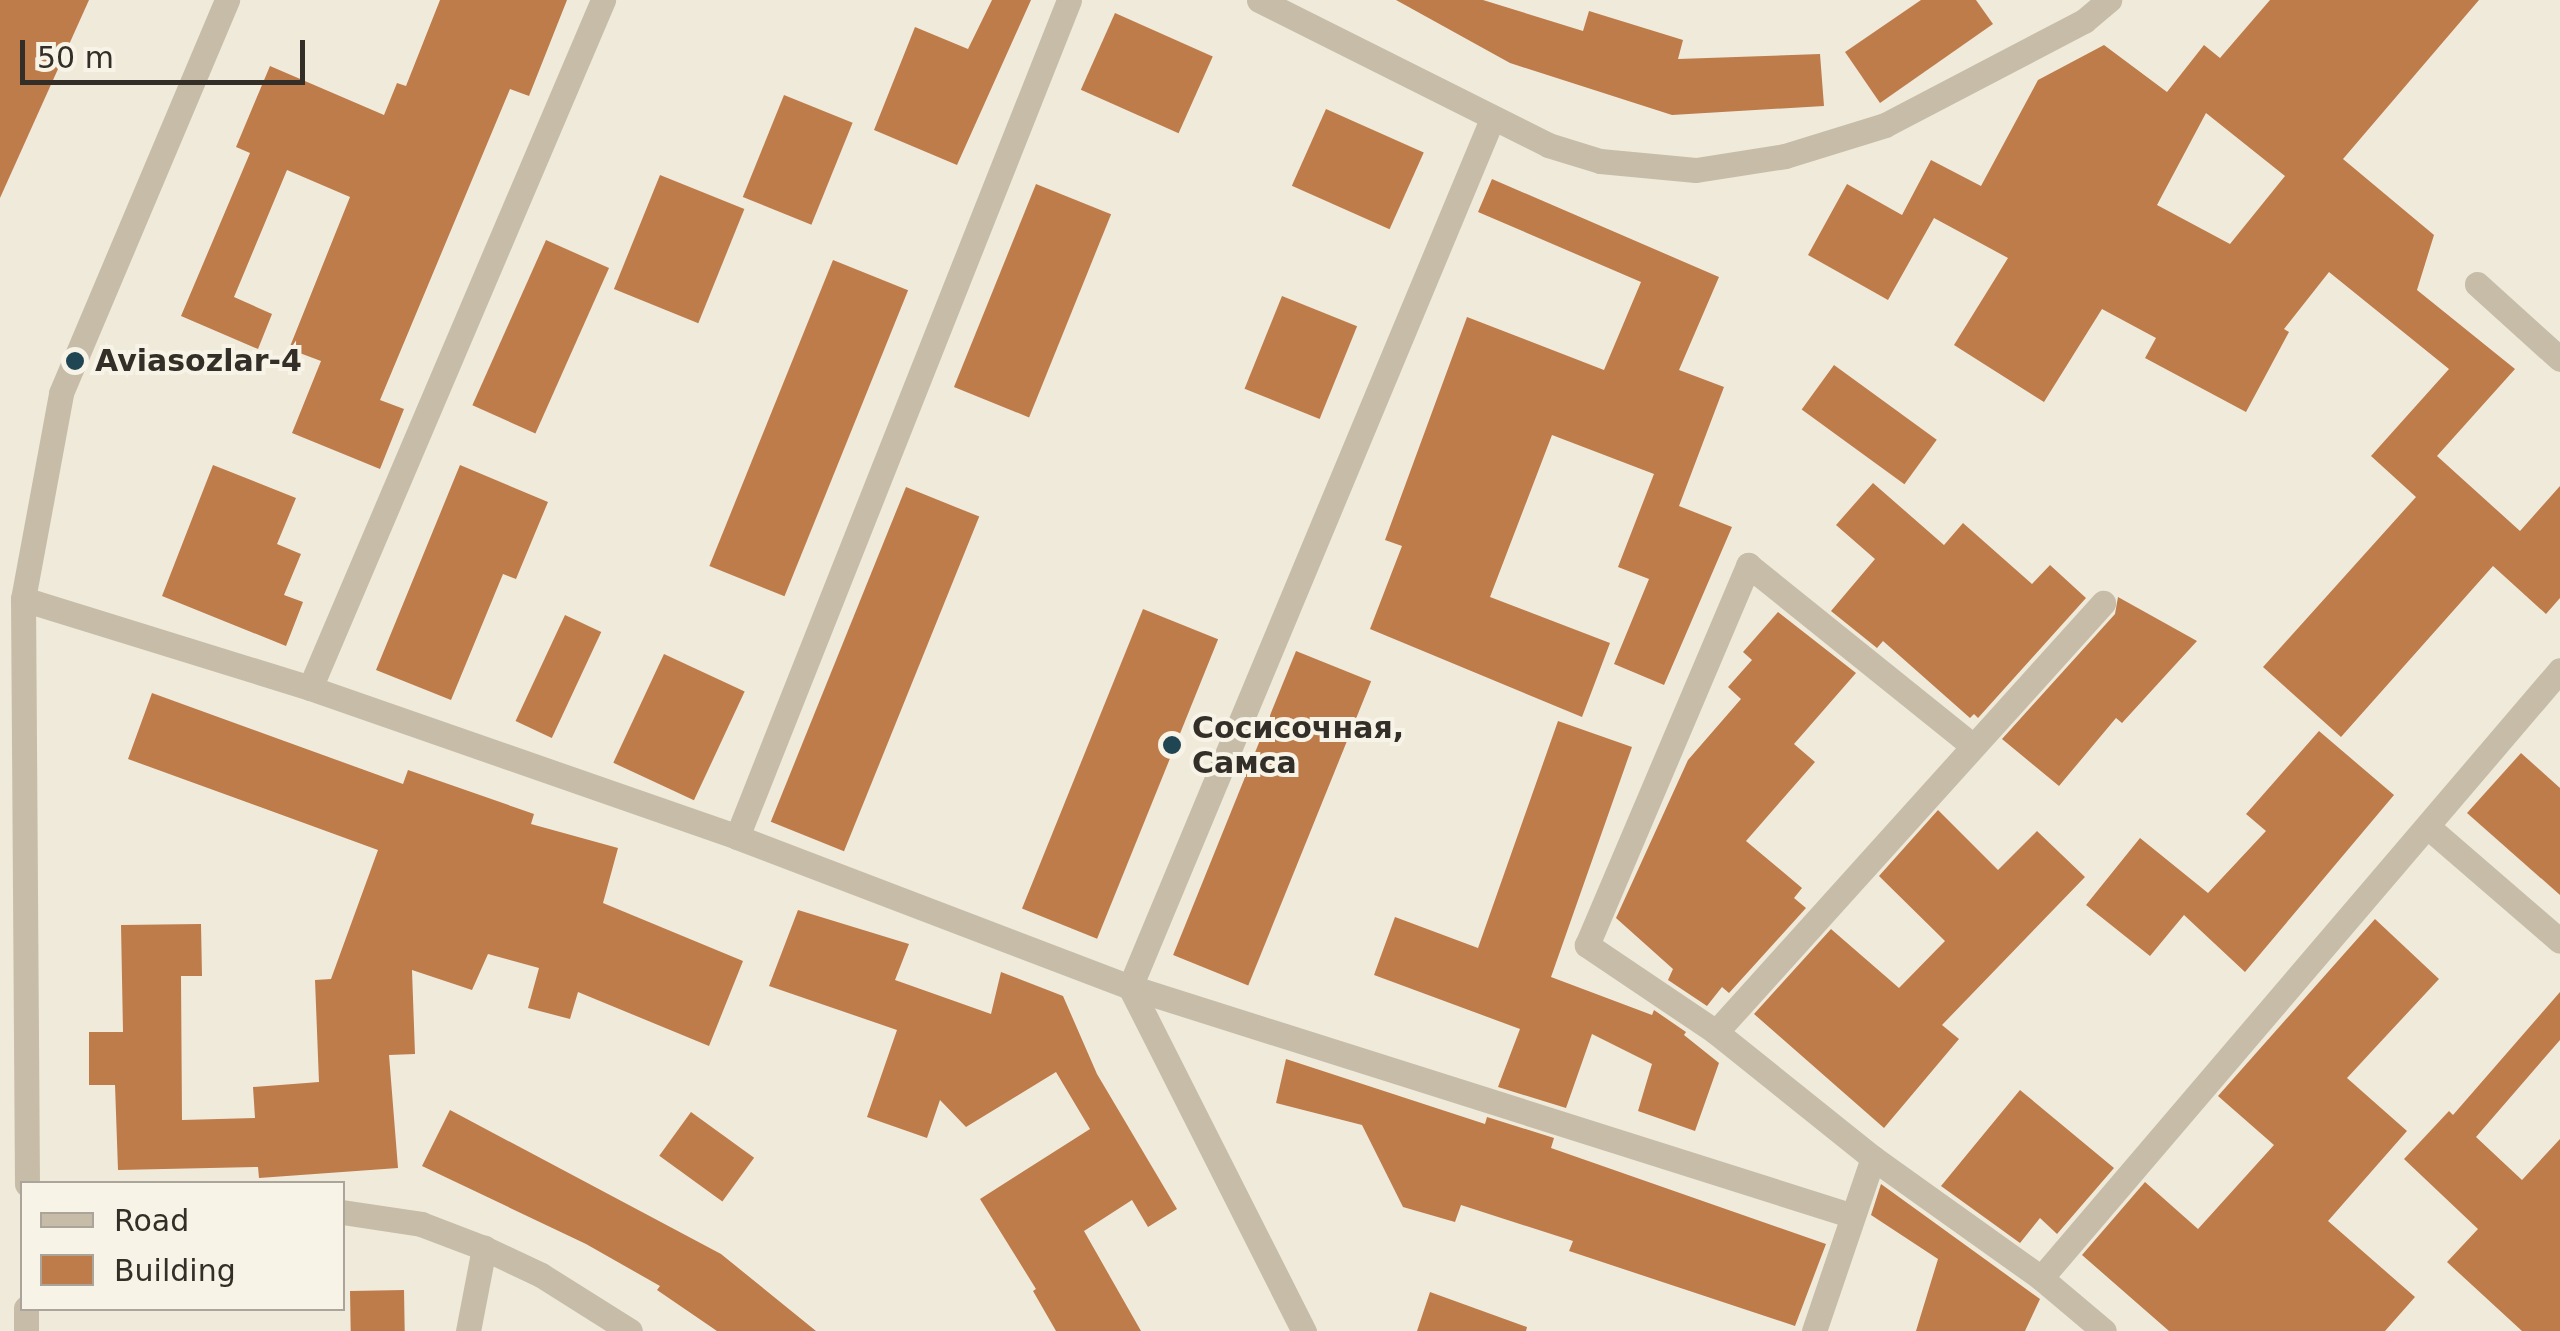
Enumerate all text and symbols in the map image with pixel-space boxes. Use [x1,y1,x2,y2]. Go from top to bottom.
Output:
scale bar [25,20,310,82]
text: 50 m [37,40,114,75]
place label: Aviasozlar-4 [95,343,302,379]
marker: Aviasozlar-4 [64,350,86,372]
place label: Сосисочная, Самса [1192,710,1404,780]
marker: Сосисочная, Самса [1161,734,1183,756]
legend [20,1181,345,1311]
text: Road [114,1203,189,1238]
text: Building [114,1253,236,1288]

